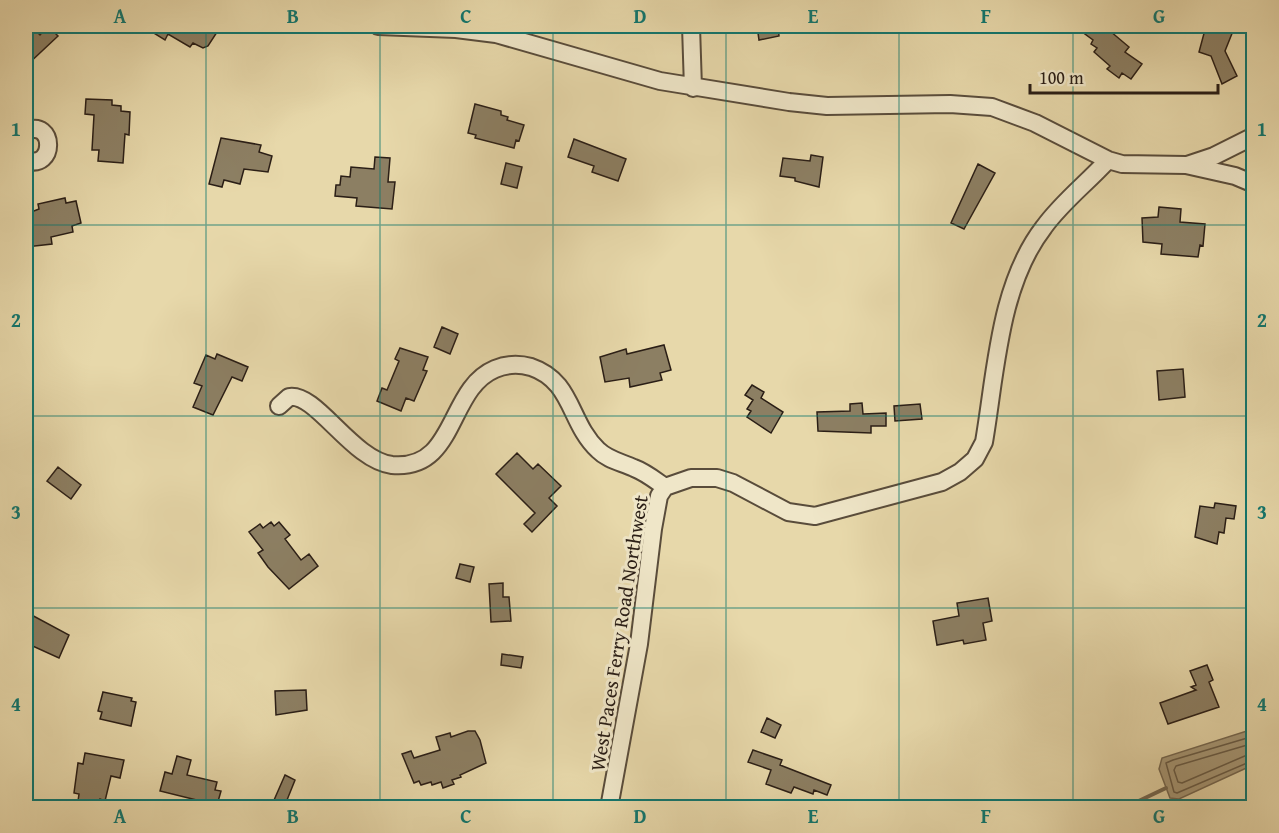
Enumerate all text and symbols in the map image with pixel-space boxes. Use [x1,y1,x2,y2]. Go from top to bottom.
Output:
text: A [114,1,127,30]
text: B [287,1,299,30]
text: C [460,1,472,30]
text: D [633,1,647,30]
text: E [808,1,819,30]
text: F [981,1,991,30]
text: G [1153,1,1165,30]
scale bar [1030,57,1218,95]
text: 100 m [1039,64,1084,91]
text: 1 [11,114,21,143]
text: 1 [1257,114,1267,143]
text: 2 [11,305,21,334]
text: 2 [1257,305,1267,334]
street label: West Paces Ferry Road Northwest [582,493,655,773]
text: 3 [11,497,21,526]
text: 3 [1257,497,1267,526]
text: 4 [11,689,21,718]
text: 4 [1257,689,1267,718]
text: A [114,801,127,830]
text: B [287,801,299,830]
text: C [460,801,472,830]
text: D [633,801,647,830]
text: E [808,801,819,830]
text: F [981,801,991,830]
text: G [1153,801,1165,830]

